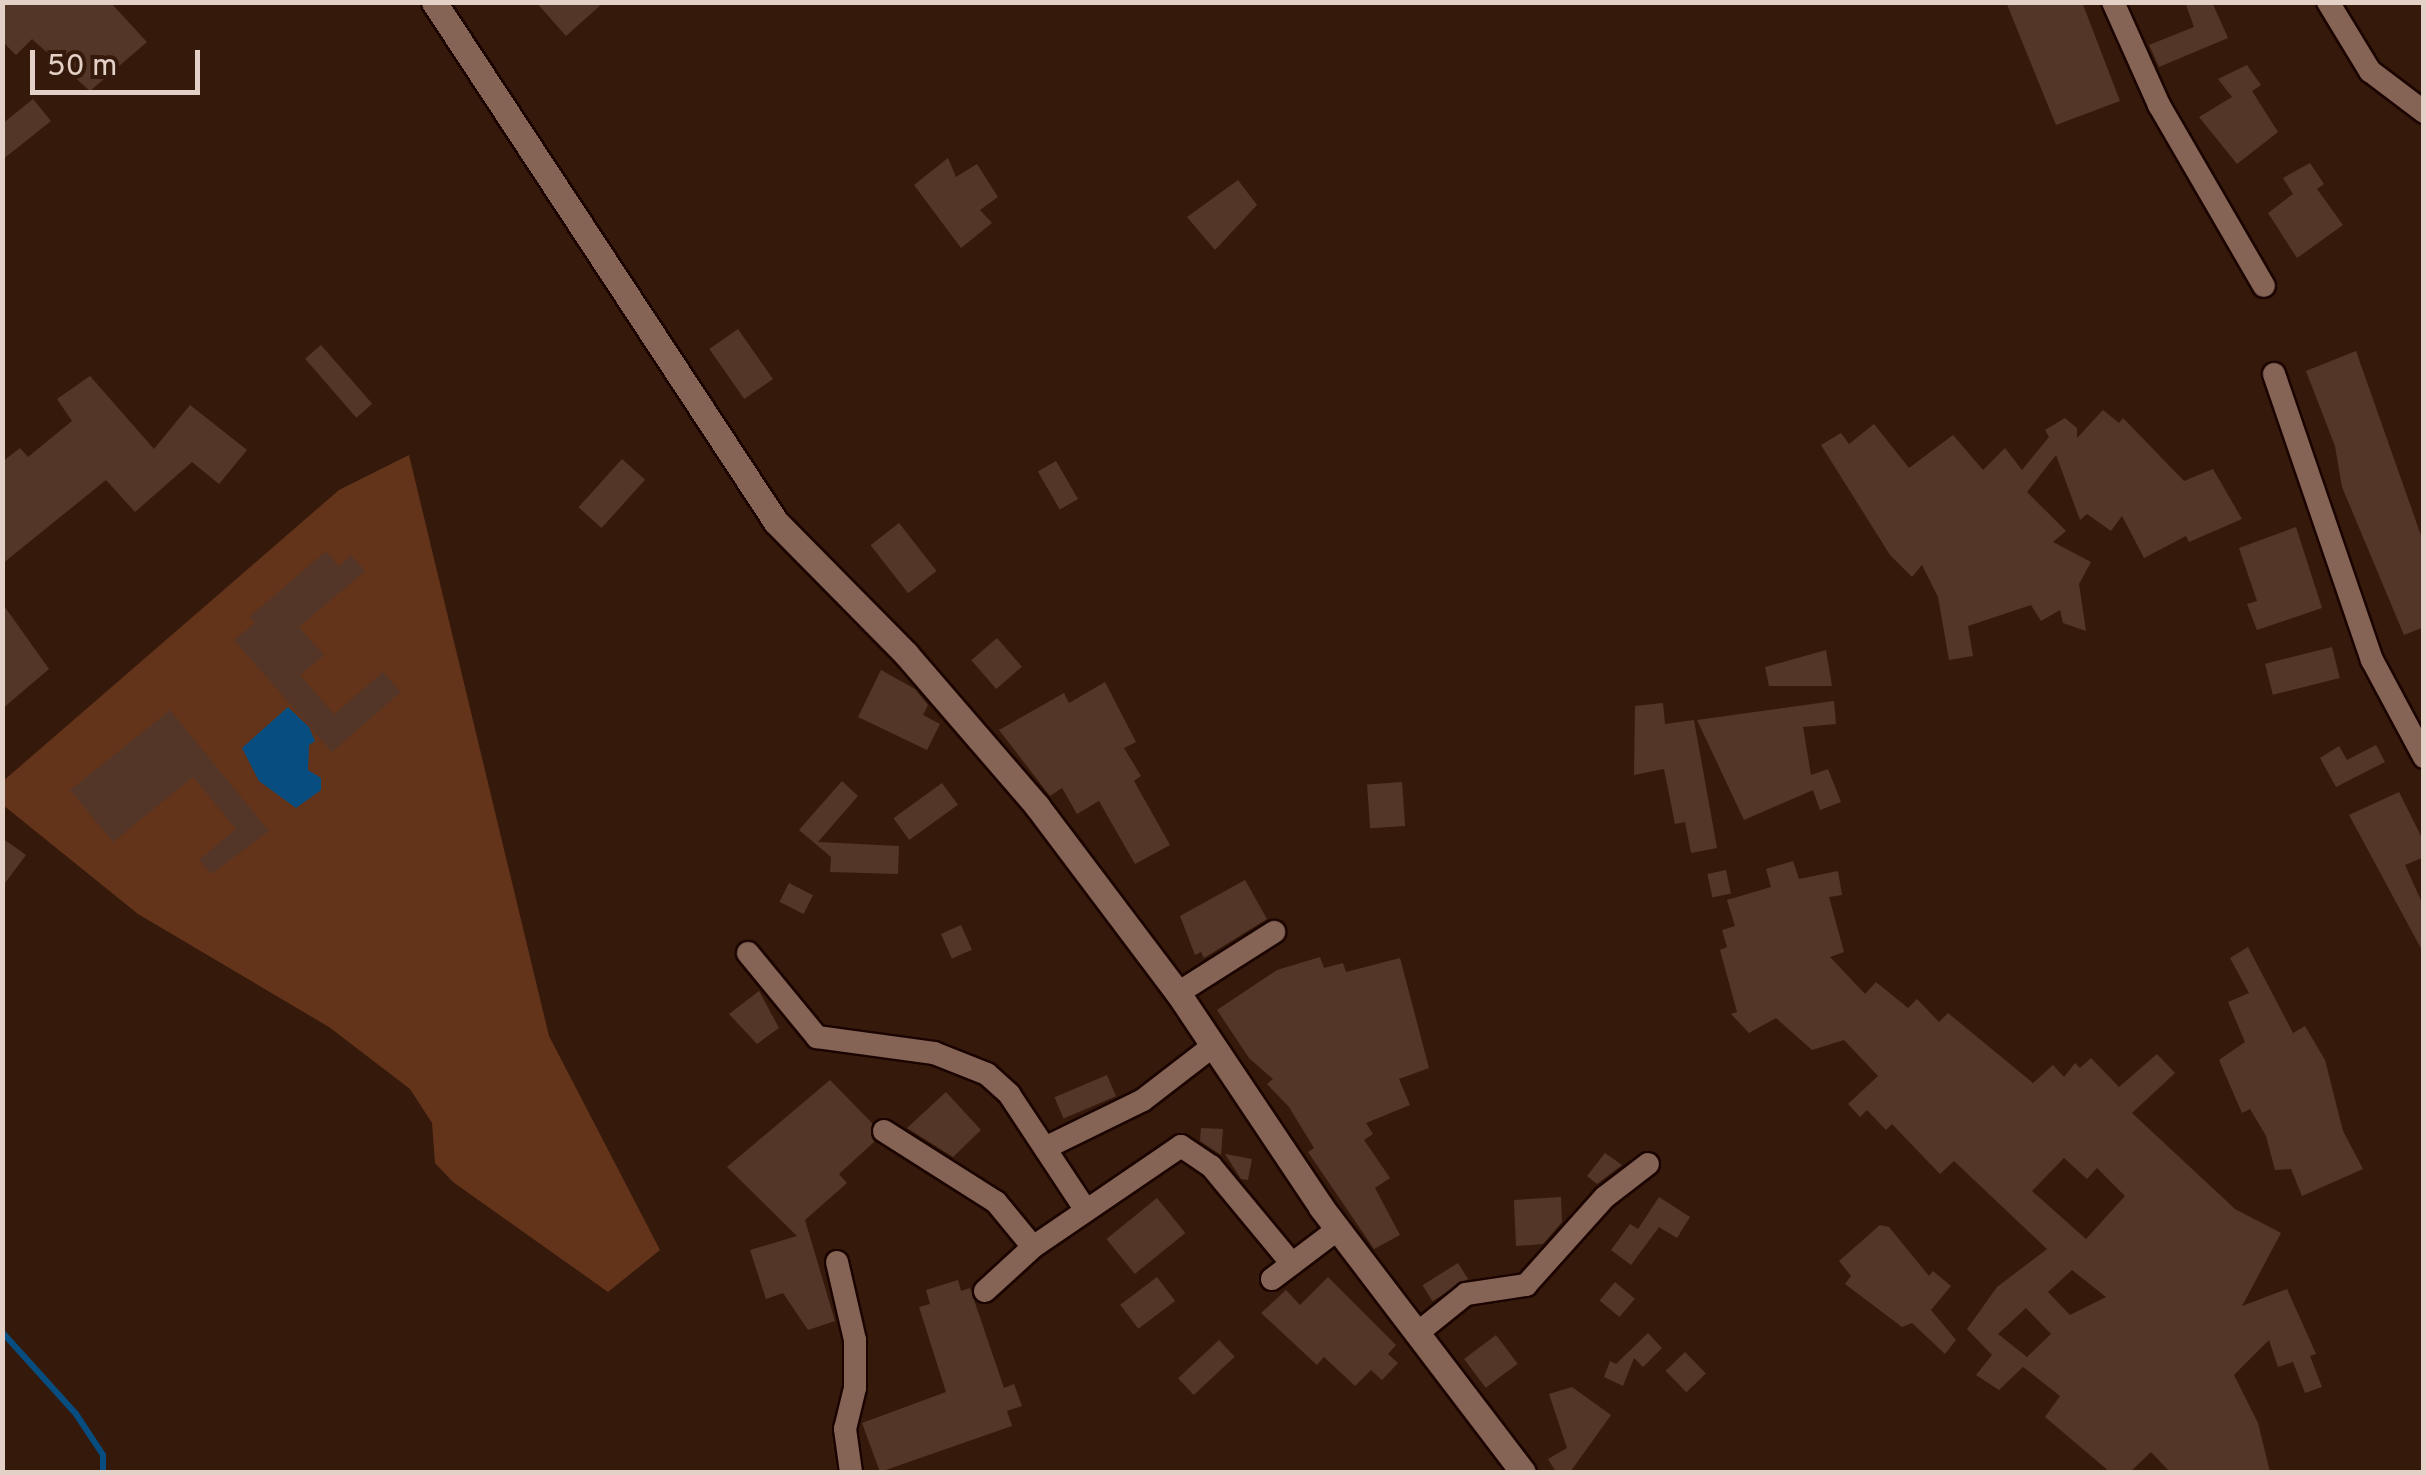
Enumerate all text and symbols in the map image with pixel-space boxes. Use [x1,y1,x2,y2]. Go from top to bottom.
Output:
scale bar [35,30,205,92]
text: 50 m [47,49,117,86]

